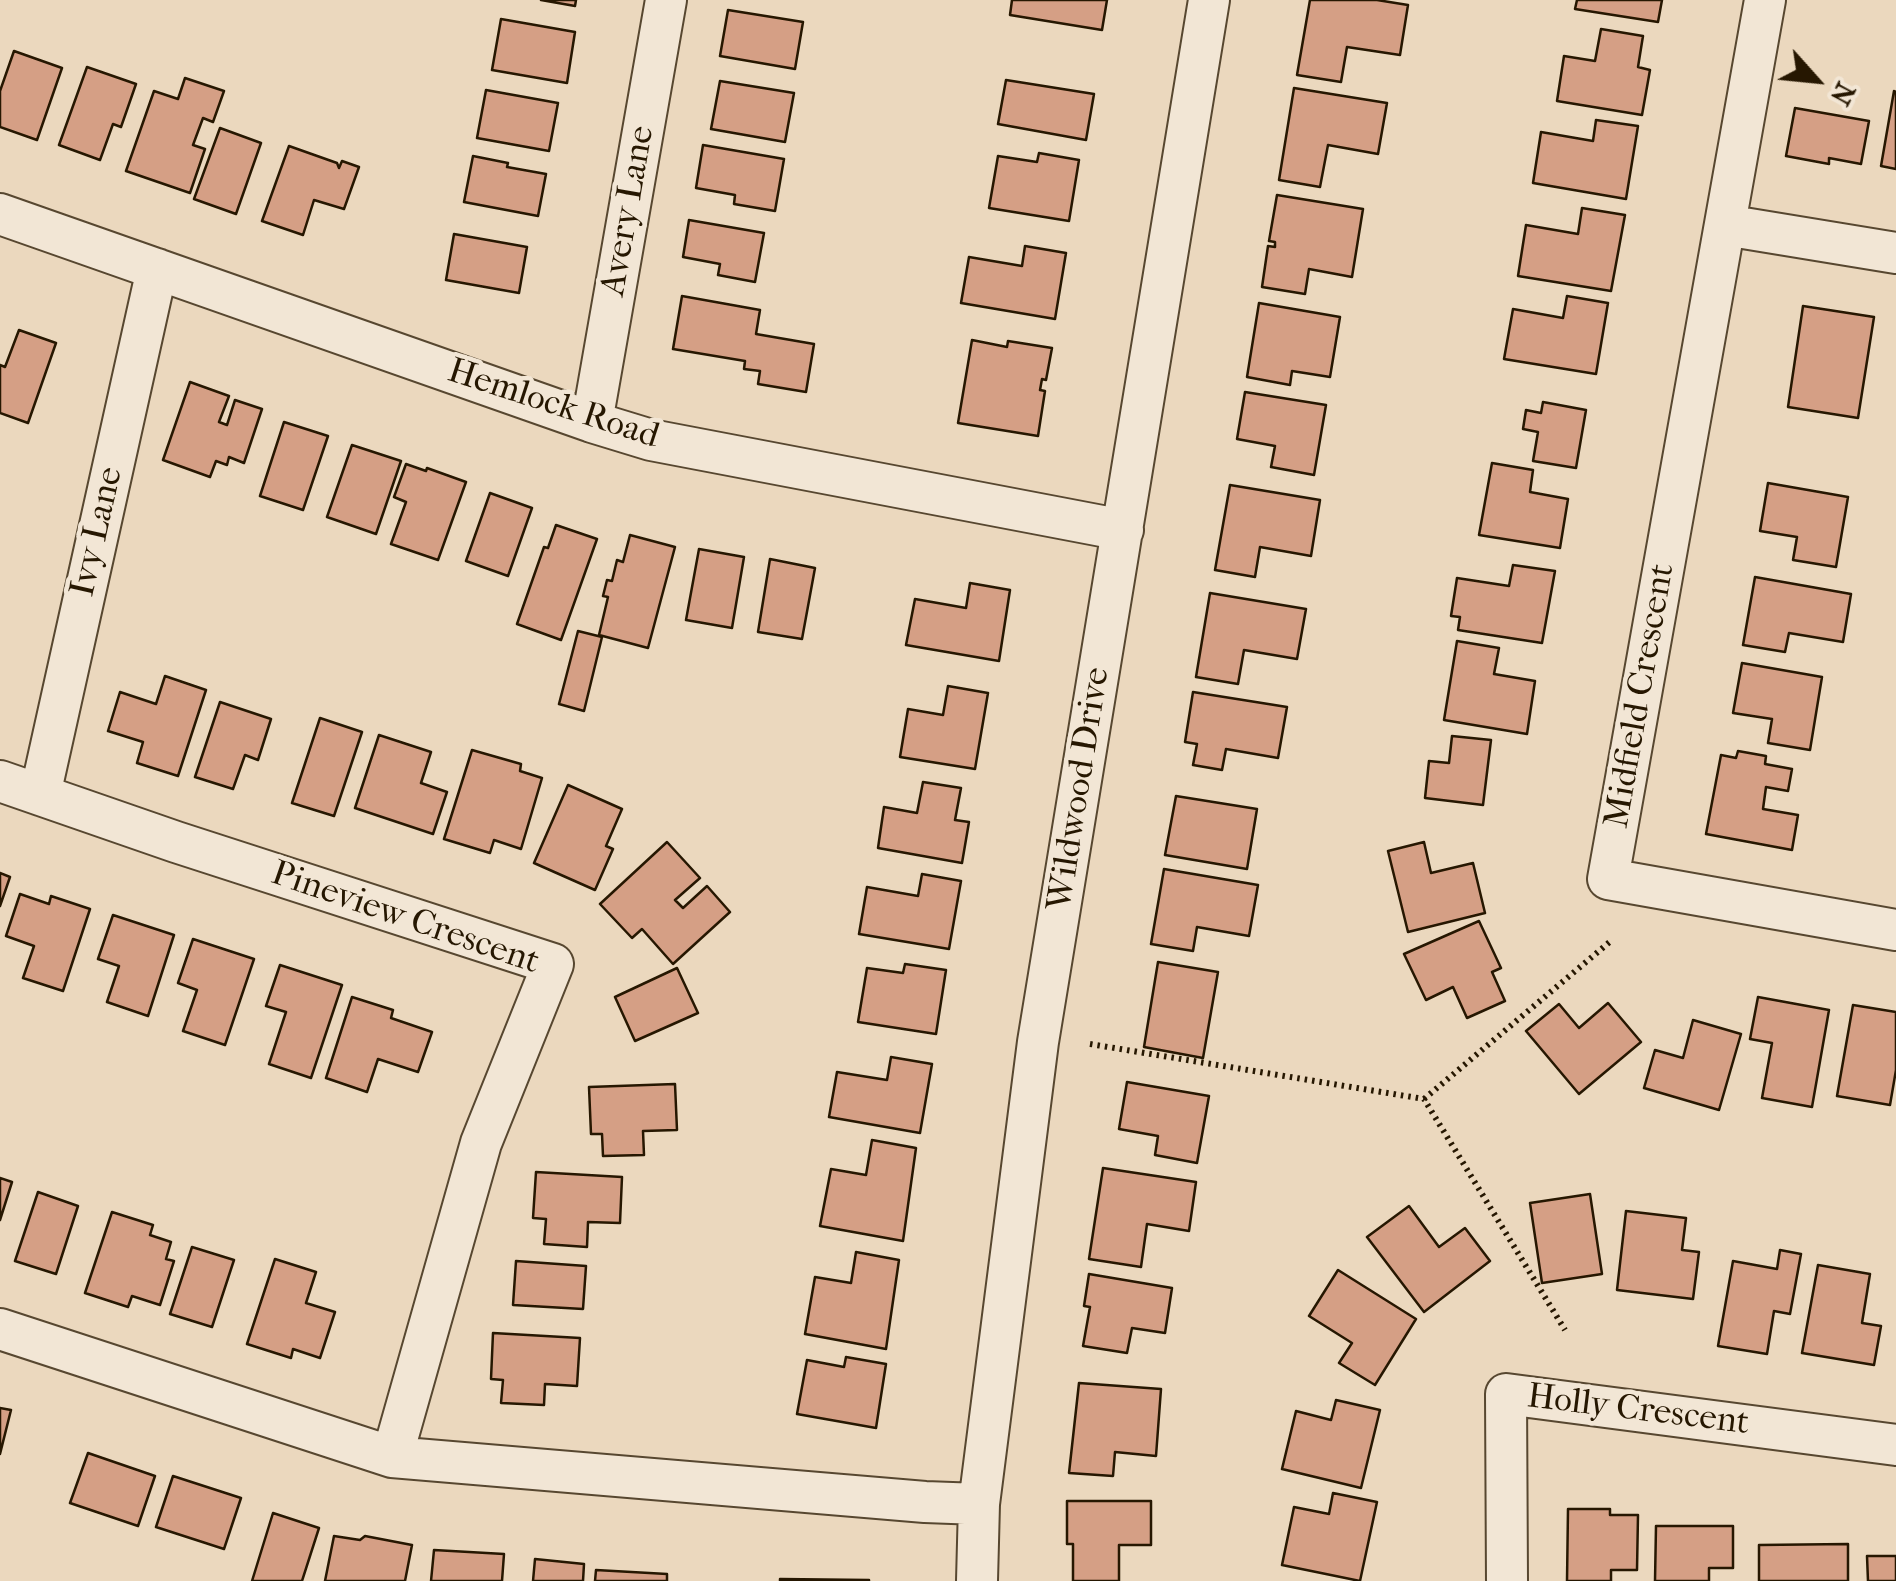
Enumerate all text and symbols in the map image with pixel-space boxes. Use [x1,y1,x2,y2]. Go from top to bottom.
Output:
north arrow [1766,30,1866,130]
text: N [1824,77,1863,111]
street label: Avery Lane [593,123,665,299]
street label: Hemlock Road [442,351,664,459]
street label: Ivy Lane [63,463,133,601]
street label: Midfield Crescent [1597,561,1685,831]
street label: Wildwood Drive [1040,664,1120,914]
street label: Pineview Crescent [266,853,544,985]
street label: Holly Crescent [1525,1377,1751,1445]

